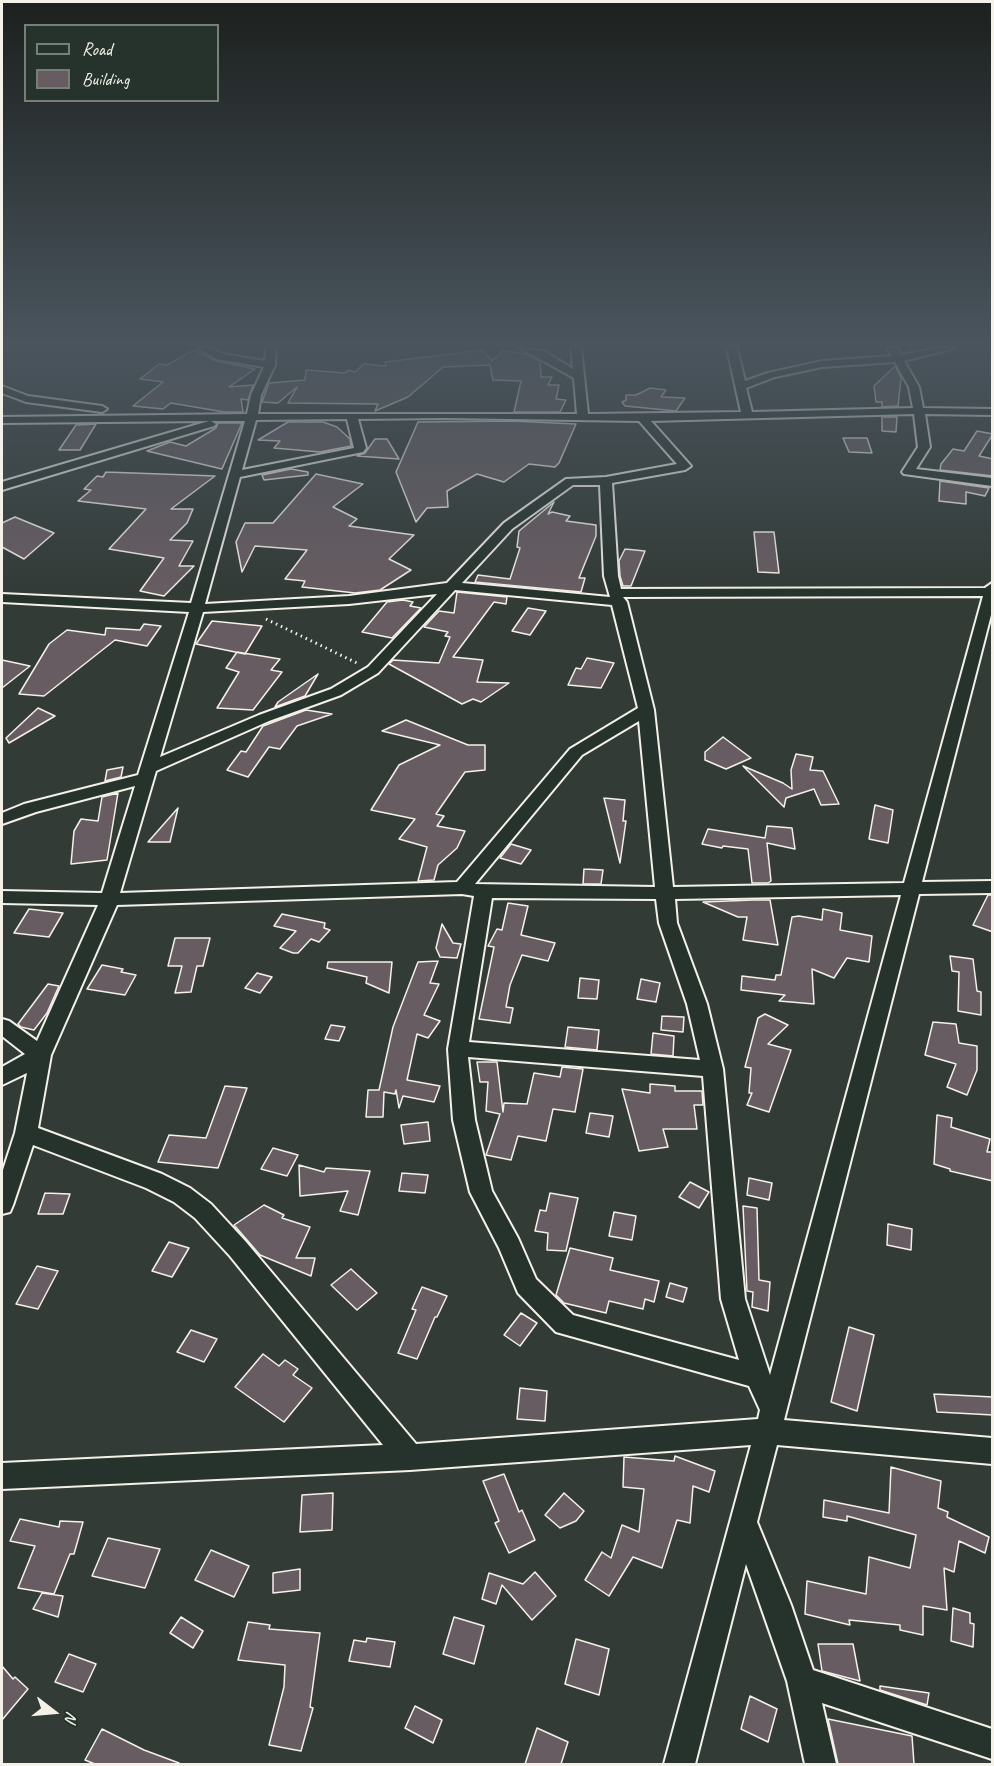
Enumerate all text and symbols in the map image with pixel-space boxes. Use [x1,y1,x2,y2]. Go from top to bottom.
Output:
legend [24,24,219,102]
text: Road [82,38,112,60]
text: Building [82,68,129,90]
north arrow [24,1682,84,1742]
text: N [60,1709,82,1724]

